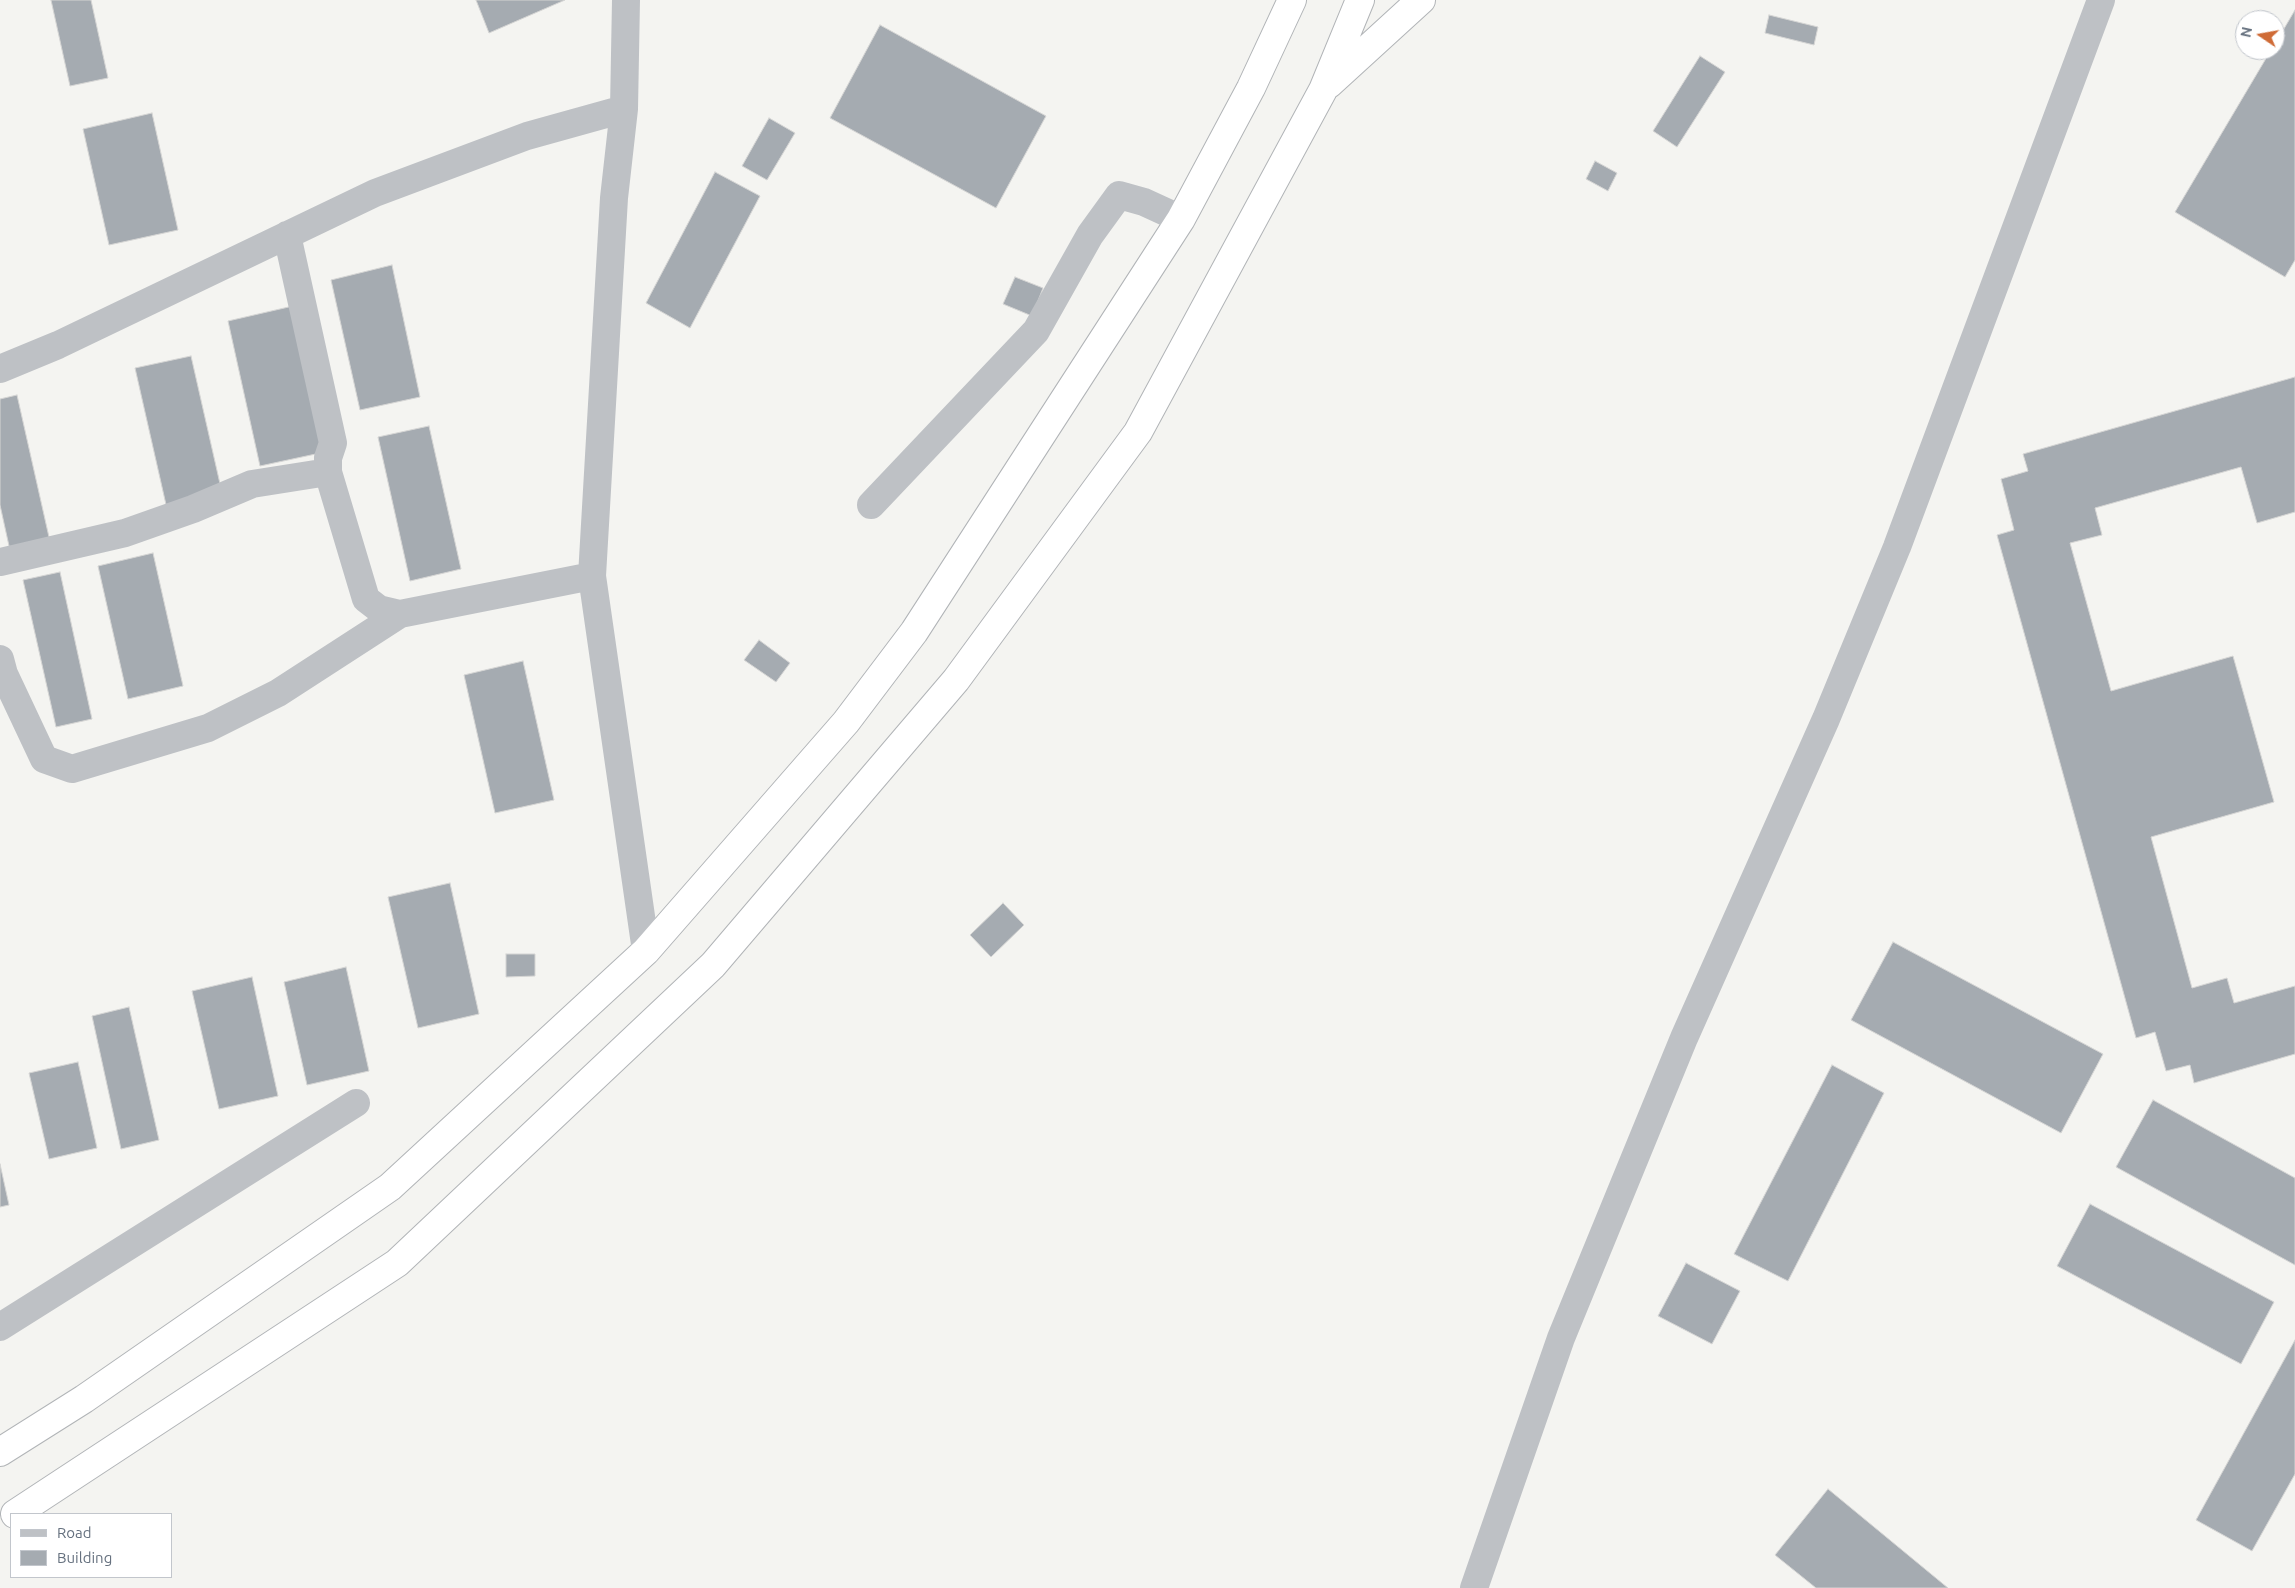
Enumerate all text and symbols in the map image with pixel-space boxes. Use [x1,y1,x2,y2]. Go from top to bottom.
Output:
north arrow [2235,10,2285,60]
text: N [2237,25,2255,39]
legend [10,1513,172,1578]
text: Road [57,1524,92,1541]
text: Building [57,1549,112,1566]

